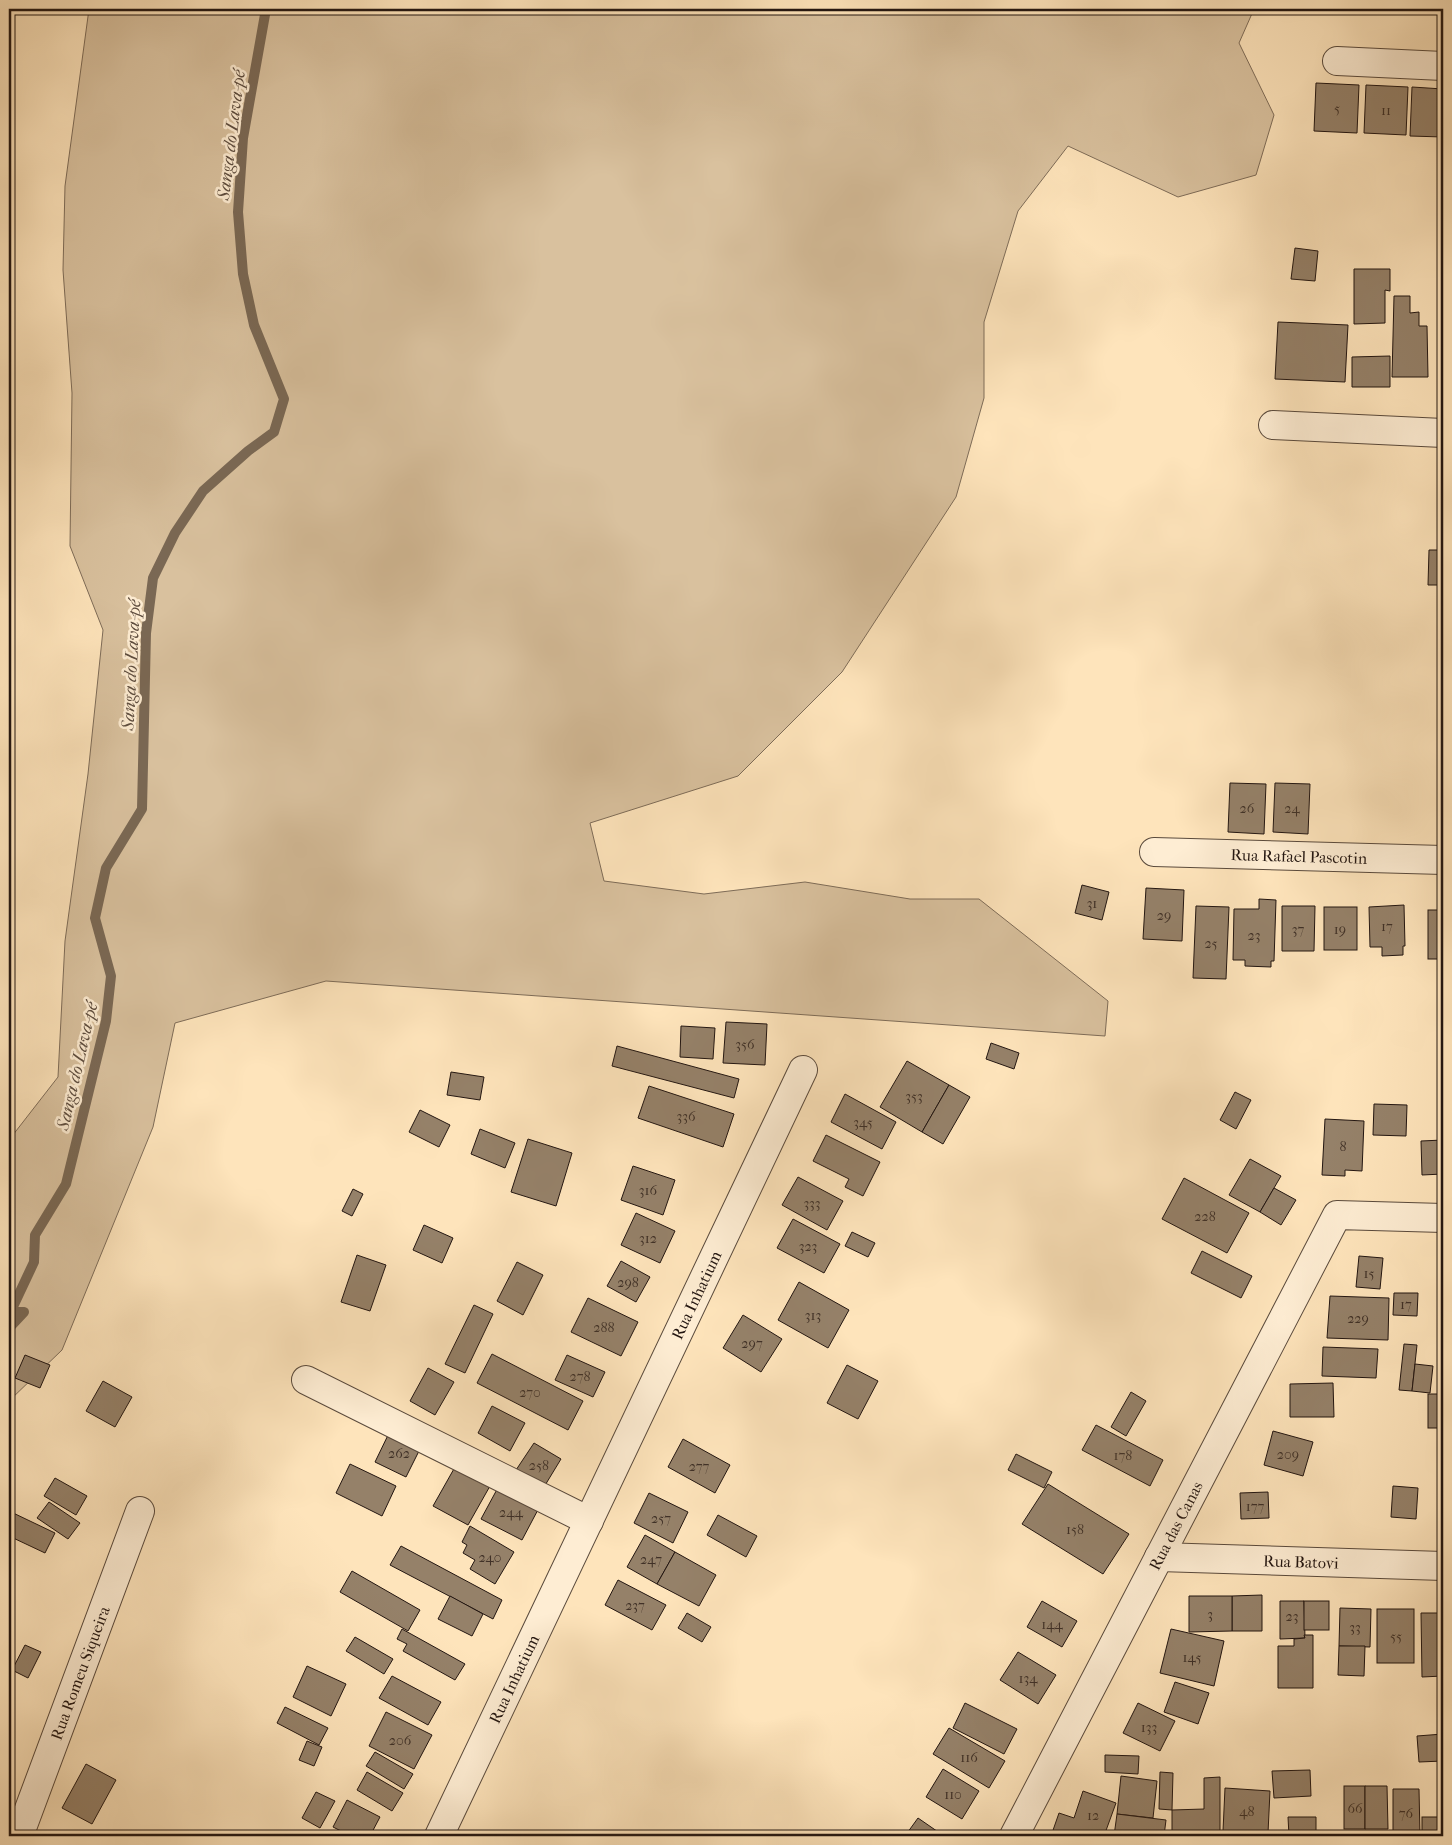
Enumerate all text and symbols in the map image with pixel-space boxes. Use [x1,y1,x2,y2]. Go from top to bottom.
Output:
water label: Sanga do Lava-pé [213,66,250,202]
house number: 5 [1334,100,1340,117]
house number: 11 [1381,102,1391,119]
water label: Sanga do Lava-pé [118,596,146,732]
house number: 26 [1240,800,1255,817]
house number: 24 [1284,800,1300,817]
street label: Rua Rafael Pascotin [1230,845,1368,868]
house number: 31 [1087,895,1097,912]
house number: 29 [1157,907,1171,924]
house number: 17 [1381,918,1393,935]
house number: 37 [1292,921,1304,938]
house number: 19 [1334,921,1346,938]
house number: 23 [1248,927,1260,944]
house number: 25 [1204,935,1218,952]
water label: Sanga do Lava-pé [52,997,103,1133]
house number: 356 [735,1036,755,1053]
house number: 353 [905,1088,923,1105]
house number: 336 [676,1108,696,1125]
house number: 345 [853,1114,873,1131]
house number: 8 [1339,1138,1347,1155]
house number: 316 [639,1182,658,1199]
house number: 333 [803,1195,821,1212]
house number: 228 [1194,1208,1216,1225]
house number: 312 [639,1230,657,1247]
house number: 323 [799,1238,817,1255]
street label: Rua Inhatium [667,1247,726,1343]
house number: 15 [1364,1265,1375,1282]
house number: 298 [617,1274,639,1291]
house number: 17 [1400,1296,1412,1313]
house number: 313 [805,1307,821,1324]
house number: 229 [1347,1310,1369,1327]
house number: 288 [593,1319,615,1336]
house number: 297 [741,1335,763,1352]
house number: 278 [570,1368,591,1385]
house number: 270 [519,1384,541,1401]
house number: 262 [388,1445,410,1462]
house number: 209 [1277,1446,1299,1463]
house number: 178 [1114,1447,1132,1464]
house number: 258 [529,1457,549,1474]
house number: 277 [689,1458,710,1475]
street label: Rua das Canas [1145,1478,1207,1573]
house number: 177 [1246,1498,1264,1515]
house number: 244 [499,1504,524,1521]
house number: 257 [651,1510,671,1527]
house number: 158 [1066,1521,1084,1538]
house number: 240 [478,1549,502,1566]
house number: 247 [640,1551,662,1568]
street label: Rua Batovi [1263,1551,1339,1573]
house number: 237 [625,1597,645,1614]
street label: Rua Romeu Siqueira [47,1603,114,1743]
house number: 3 [1207,1606,1213,1623]
house number: 23 [1286,1608,1298,1625]
house number: 144 [1041,1616,1064,1633]
house number: 33 [1349,1619,1361,1636]
house number: 55 [1390,1628,1402,1645]
street label: Rua Inhatium [485,1631,544,1726]
house number: 145 [1183,1649,1201,1666]
house number: 134 [1018,1670,1038,1687]
house number: 133 [1141,1719,1157,1736]
house number: 206 [389,1732,412,1749]
house number: 116 [960,1749,978,1766]
house number: 110 [944,1786,962,1803]
house number: 66 [1347,1800,1363,1817]
house number: 48 [1239,1803,1255,1820]
house number: 76 [1399,1805,1414,1822]
house number: 12 [1087,1807,1099,1824]

